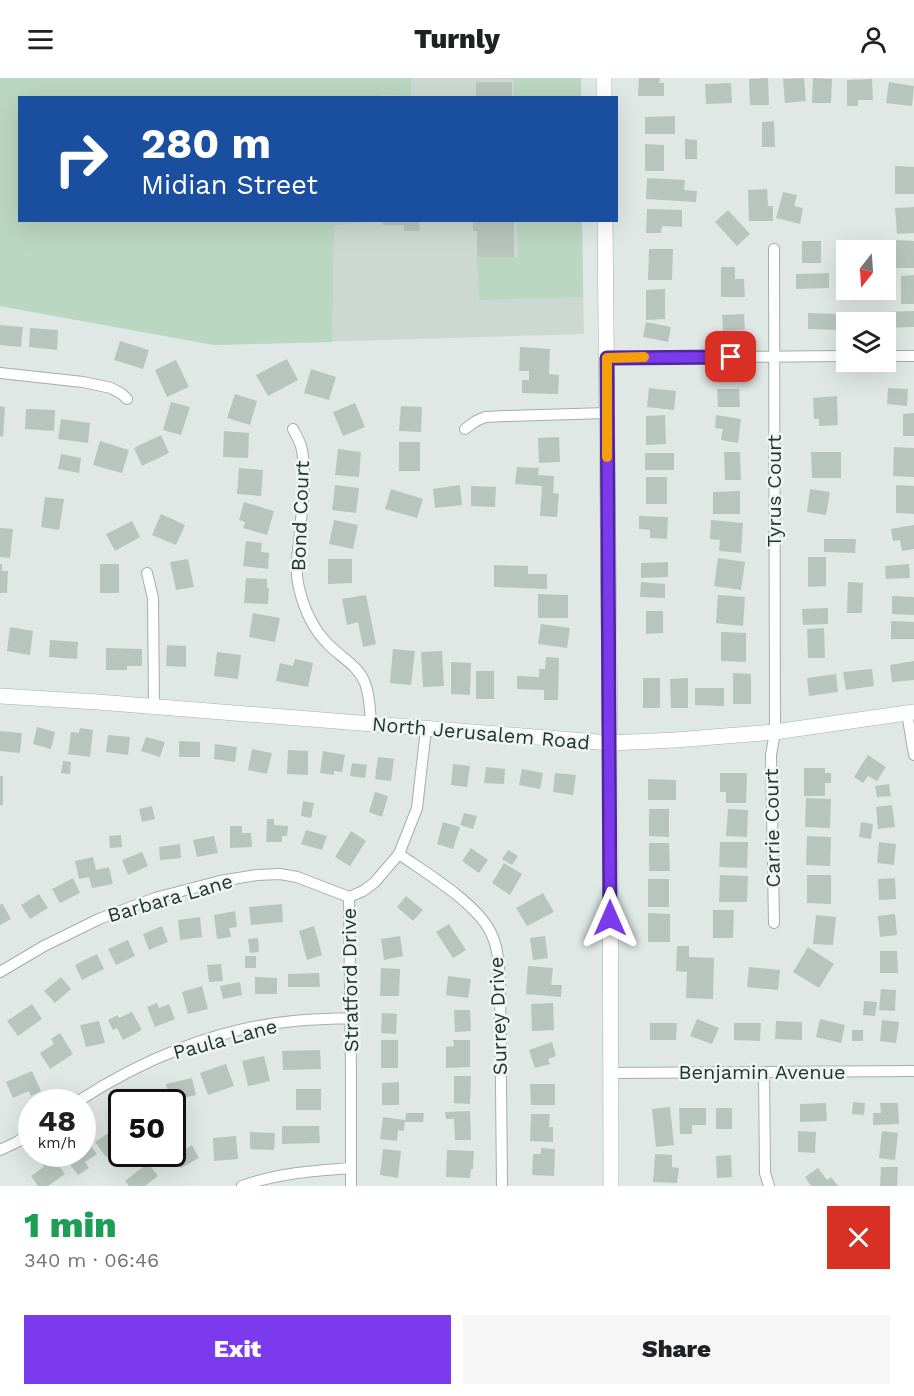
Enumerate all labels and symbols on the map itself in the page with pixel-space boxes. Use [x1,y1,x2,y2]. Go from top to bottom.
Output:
north arrow [836,240,896,300]
pin [705,331,756,382]
street label: Tyrus Court [762,434,786,547]
street label: Bond Court [286,460,314,572]
street label: North Jerusalem Road [371,712,591,754]
street label: Carrie Court [759,768,785,888]
street label: Barbara Lane [105,869,235,927]
position arrow [578,886,642,950]
street label: Stratford Drive [337,908,363,1052]
street label: Surrey Drive [484,956,512,1076]
street label: Paula Lane [170,1014,280,1064]
street label: Benjamin Avenue [678,1060,846,1084]
speed limit sign: 50 [108,1089,186,1167]

